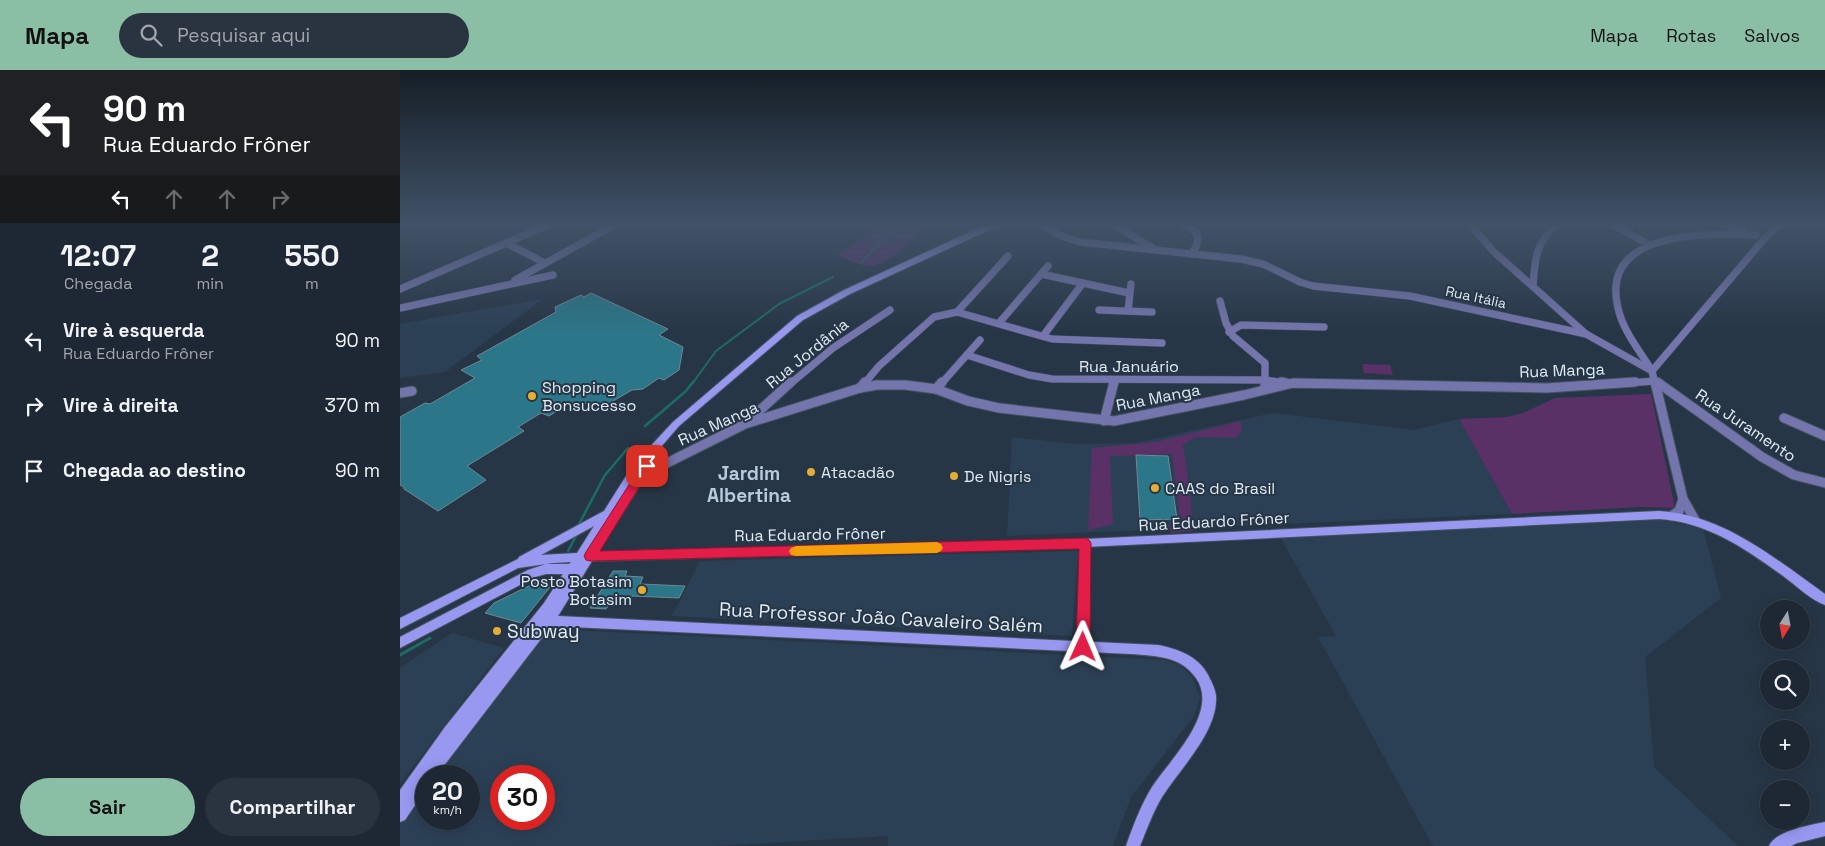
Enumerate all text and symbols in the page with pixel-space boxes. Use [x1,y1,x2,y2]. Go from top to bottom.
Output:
search box [119,13,469,58]
text: Mapa [25,20,89,51]
icon: search [137,21,165,49]
text: Pesquisar aqui [177,23,310,48]
text: Mapa [1590,24,1638,47]
text: Rotas [1666,24,1716,47]
text: Salvos [1744,24,1800,47]
text: 90 m [103,87,186,131]
icon: left [20,90,85,155]
text: Rua Eduardo Frôner [103,130,311,158]
icon: left [107,185,135,213]
icon: ahead [160,185,188,213]
icon: ahead [213,185,241,213]
icon: right [266,185,294,213]
text: 12:07 [60,236,136,275]
text: 2 [201,236,219,275]
text: 550 [284,236,340,275]
text: Chegada [64,273,132,294]
text: min [196,273,224,294]
text: m [305,273,319,294]
street label: Rua Itália [1444,282,1508,312]
street label: Rua Jordânia [762,314,853,393]
text: Vire à esquerda [63,318,205,343]
icon: left [20,327,48,355]
text: 90 m [335,328,380,353]
text: Rua Eduardo Frôner [63,343,214,364]
street label: Rua Januário [1079,356,1179,377]
street label: Rua Manga [1519,359,1605,382]
place label: Shopping Bonsucesso [542,377,636,416]
street label: Rua Manga [1114,379,1202,416]
street label: Rua Juramento [1691,384,1800,467]
marker: Shopping Bonsucesso [526,390,538,402]
icon: right [20,392,48,420]
text: Vire à direita [63,393,179,418]
text: 370 m [325,393,380,418]
street label: Rua Manga [675,396,762,450]
pin [626,445,668,487]
icon: arrive [633,452,661,480]
icon: arrive [20,457,48,485]
text: Chegada ao destino [63,458,246,483]
text: 90 m [335,458,380,483]
district label: Jardim Albertina [707,461,791,508]
place label: Atacadão [821,462,895,483]
marker: Atacadão [805,466,817,478]
place label: De Nigris [964,466,1031,487]
marker: De Nigris [948,470,960,482]
place label: CAAS do Brasil [1165,478,1275,499]
marker: CAAS do Brasil [1149,482,1161,494]
street label: Rua Eduardo Frôner [1138,507,1290,536]
street label: Rua Eduardo Frôner [734,523,886,546]
place label: Posto Botasim Botasim [521,571,632,610]
marker: Posto Botasim Botasim [636,584,648,596]
street label: Rua Professor João Cavaleiro Salém [718,597,1043,638]
north arrow [1760,600,1810,650]
map controls [1760,600,1810,830]
place label: Subway [507,619,580,644]
position arrow [1056,620,1108,672]
marker: Subway [491,625,503,637]
button: search [1760,660,1810,710]
button: + [1760,720,1810,770]
speed limit sign: 30 [490,765,555,830]
text: 20 [432,775,463,807]
button: Sair [20,778,195,836]
button: Compartilhar [205,778,380,836]
button: − [1760,780,1810,830]
text: km/h [433,802,462,818]

